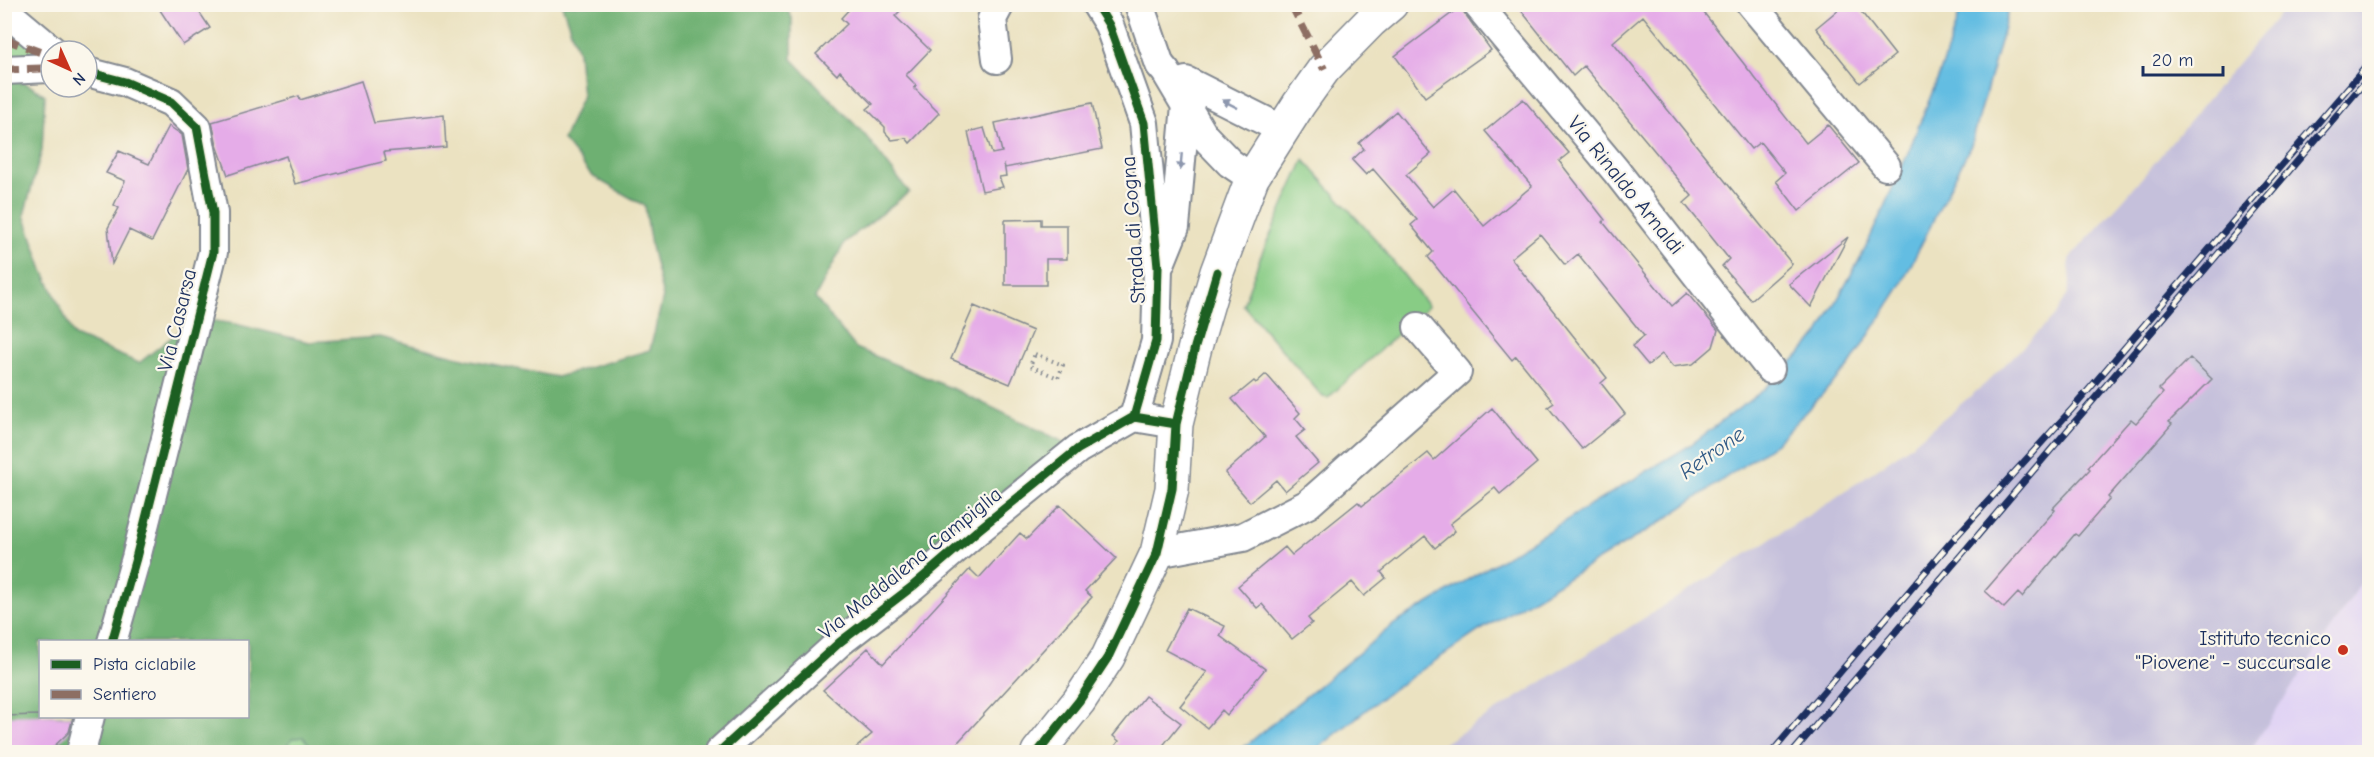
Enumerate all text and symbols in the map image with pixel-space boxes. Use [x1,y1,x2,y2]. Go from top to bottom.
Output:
north arrow [39,39,99,99]
scale bar [2143,39,2222,77]
text: 20 m [2152,50,2193,71]
text: N [69,69,89,89]
one-way arrow [1222,99,1239,109]
street label: Via Rinaldo Arnaldi [1563,111,1689,259]
one-way arrow [1176,153,1186,172]
street label: Strada di Gogna [1116,155,1150,305]
street label: Via Casarsa [153,266,201,374]
water label: Retrone [1674,421,1750,485]
street label: Via Maddalena Campiglia [814,482,1006,644]
place label: Istituto tecnico "Piovene" - succursale [2135,626,2331,674]
legend [39,640,249,718]
marker: Istituto tecnico "Piovene" - succursale [2336,643,2350,657]
text: Pista ciclabile [93,654,196,675]
text: Sentiero [93,684,157,705]

